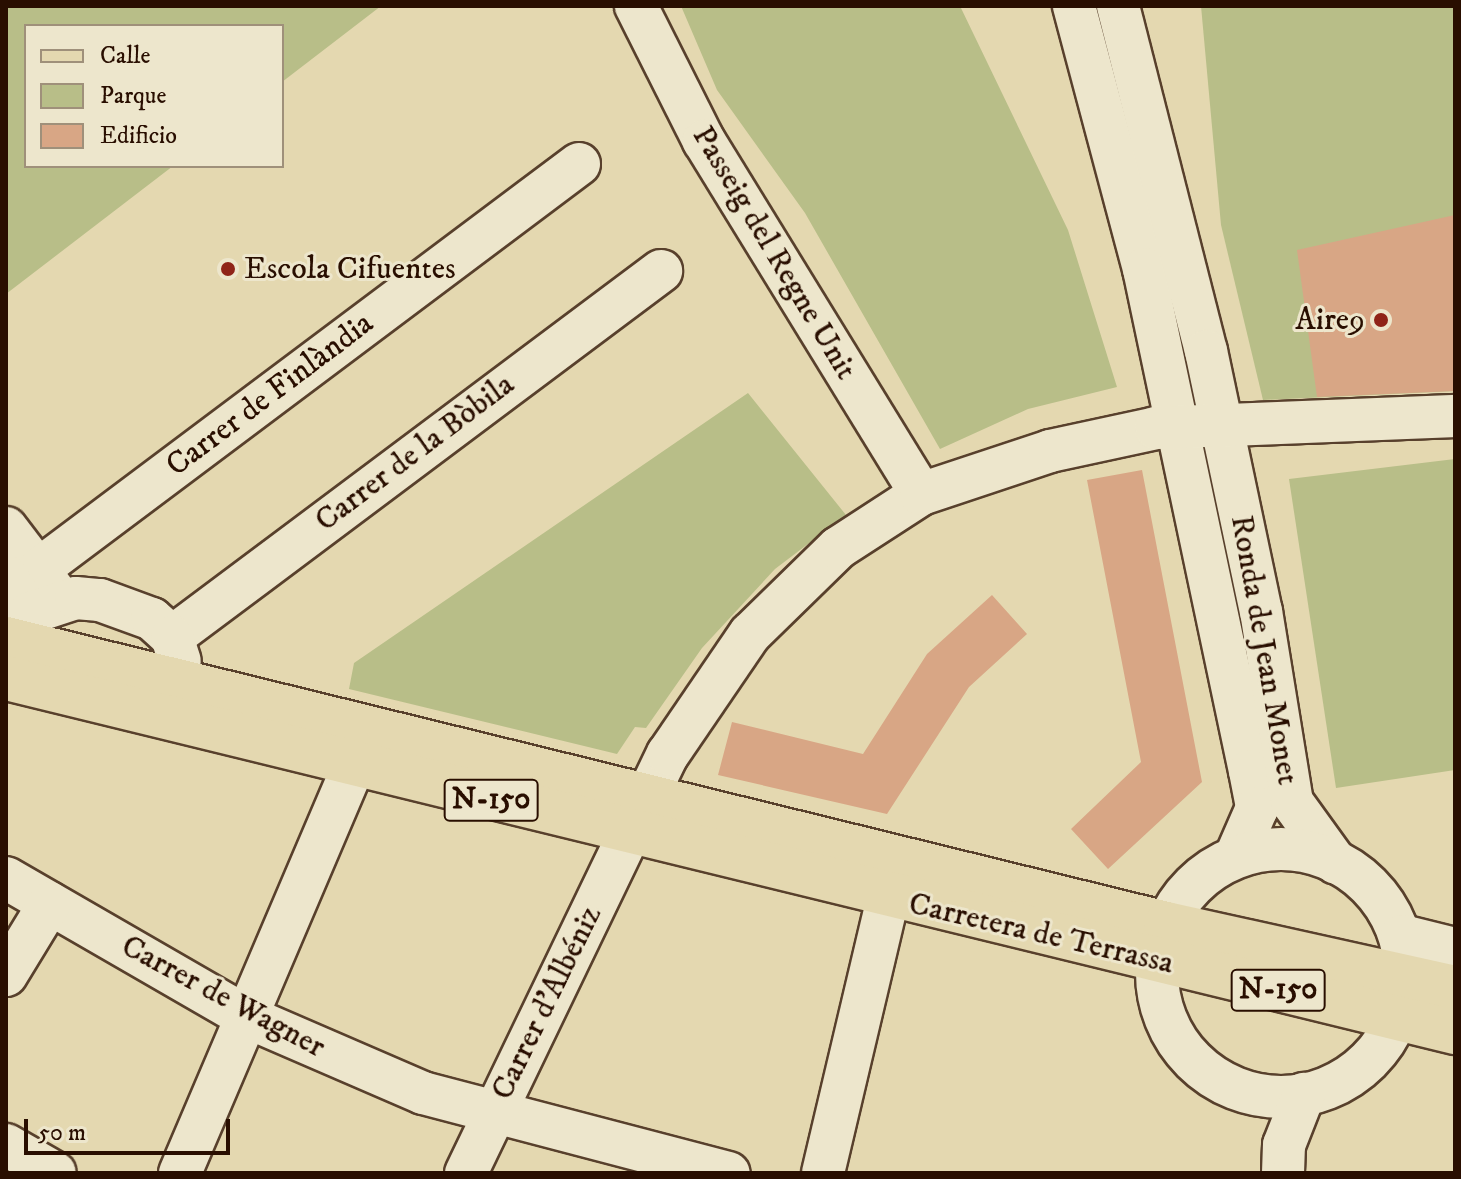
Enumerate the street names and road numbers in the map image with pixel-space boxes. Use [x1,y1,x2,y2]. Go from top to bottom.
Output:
street label: Passeig del Regne Unit [683,119,865,387]
street label: Carrer de Finlàndia [159,305,381,485]
street label: Carrer de la Bòbila [308,366,522,540]
street label: Ronda de Jean Monet [1221,512,1307,788]
road number: N-150 [443,774,539,826]
street label: Carretera de Terrassa [905,885,1177,983]
street label: Carrer d'Albéniz [484,900,610,1106]
street label: Carrer de Wagner [115,927,331,1067]
road number: N-150 [1230,964,1326,1016]

